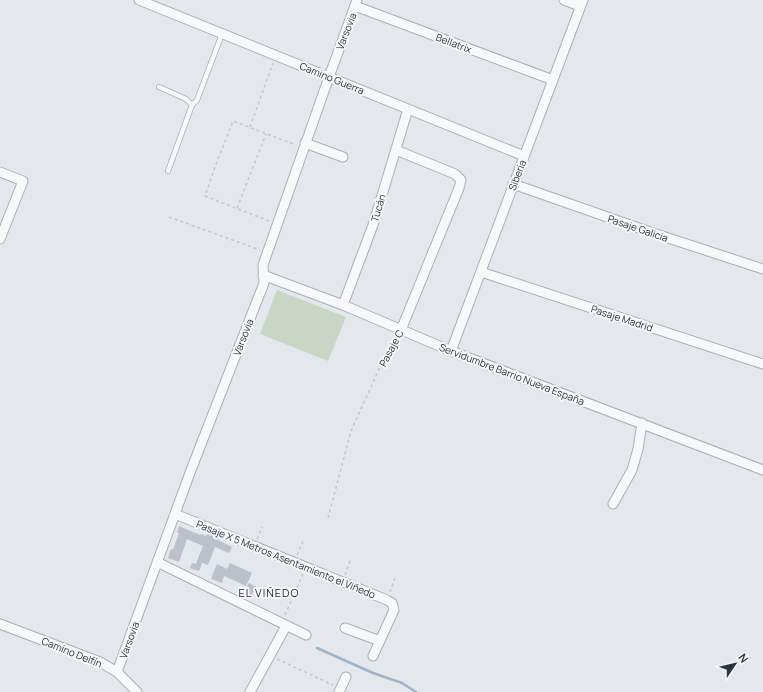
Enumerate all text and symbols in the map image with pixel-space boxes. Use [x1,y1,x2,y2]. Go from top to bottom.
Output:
street label: Varsovia [333,11,359,51]
street label: Bellatrix [434,30,475,56]
street label: Camino Guerra [298,59,366,97]
street label: Siberia [505,158,529,192]
street label: Tucán [367,192,389,224]
street label: Pasaje Galicia [606,211,670,245]
street label: Pasaje Madrid [589,301,655,335]
street label: Varsovia [230,317,256,357]
street label: Pasaje C [376,327,406,369]
street label: Servidumbre Barrio Nueva España [437,340,587,408]
street label: Pasaje X 5 Metros Asentamiento el Viñedo [194,517,378,602]
district label: EL VIÑEDO [239,585,299,600]
street label: Varsovia [116,620,142,660]
street label: Camino Delfín [40,633,104,671]
north arrow [715,644,755,684]
text: N [735,650,752,666]

